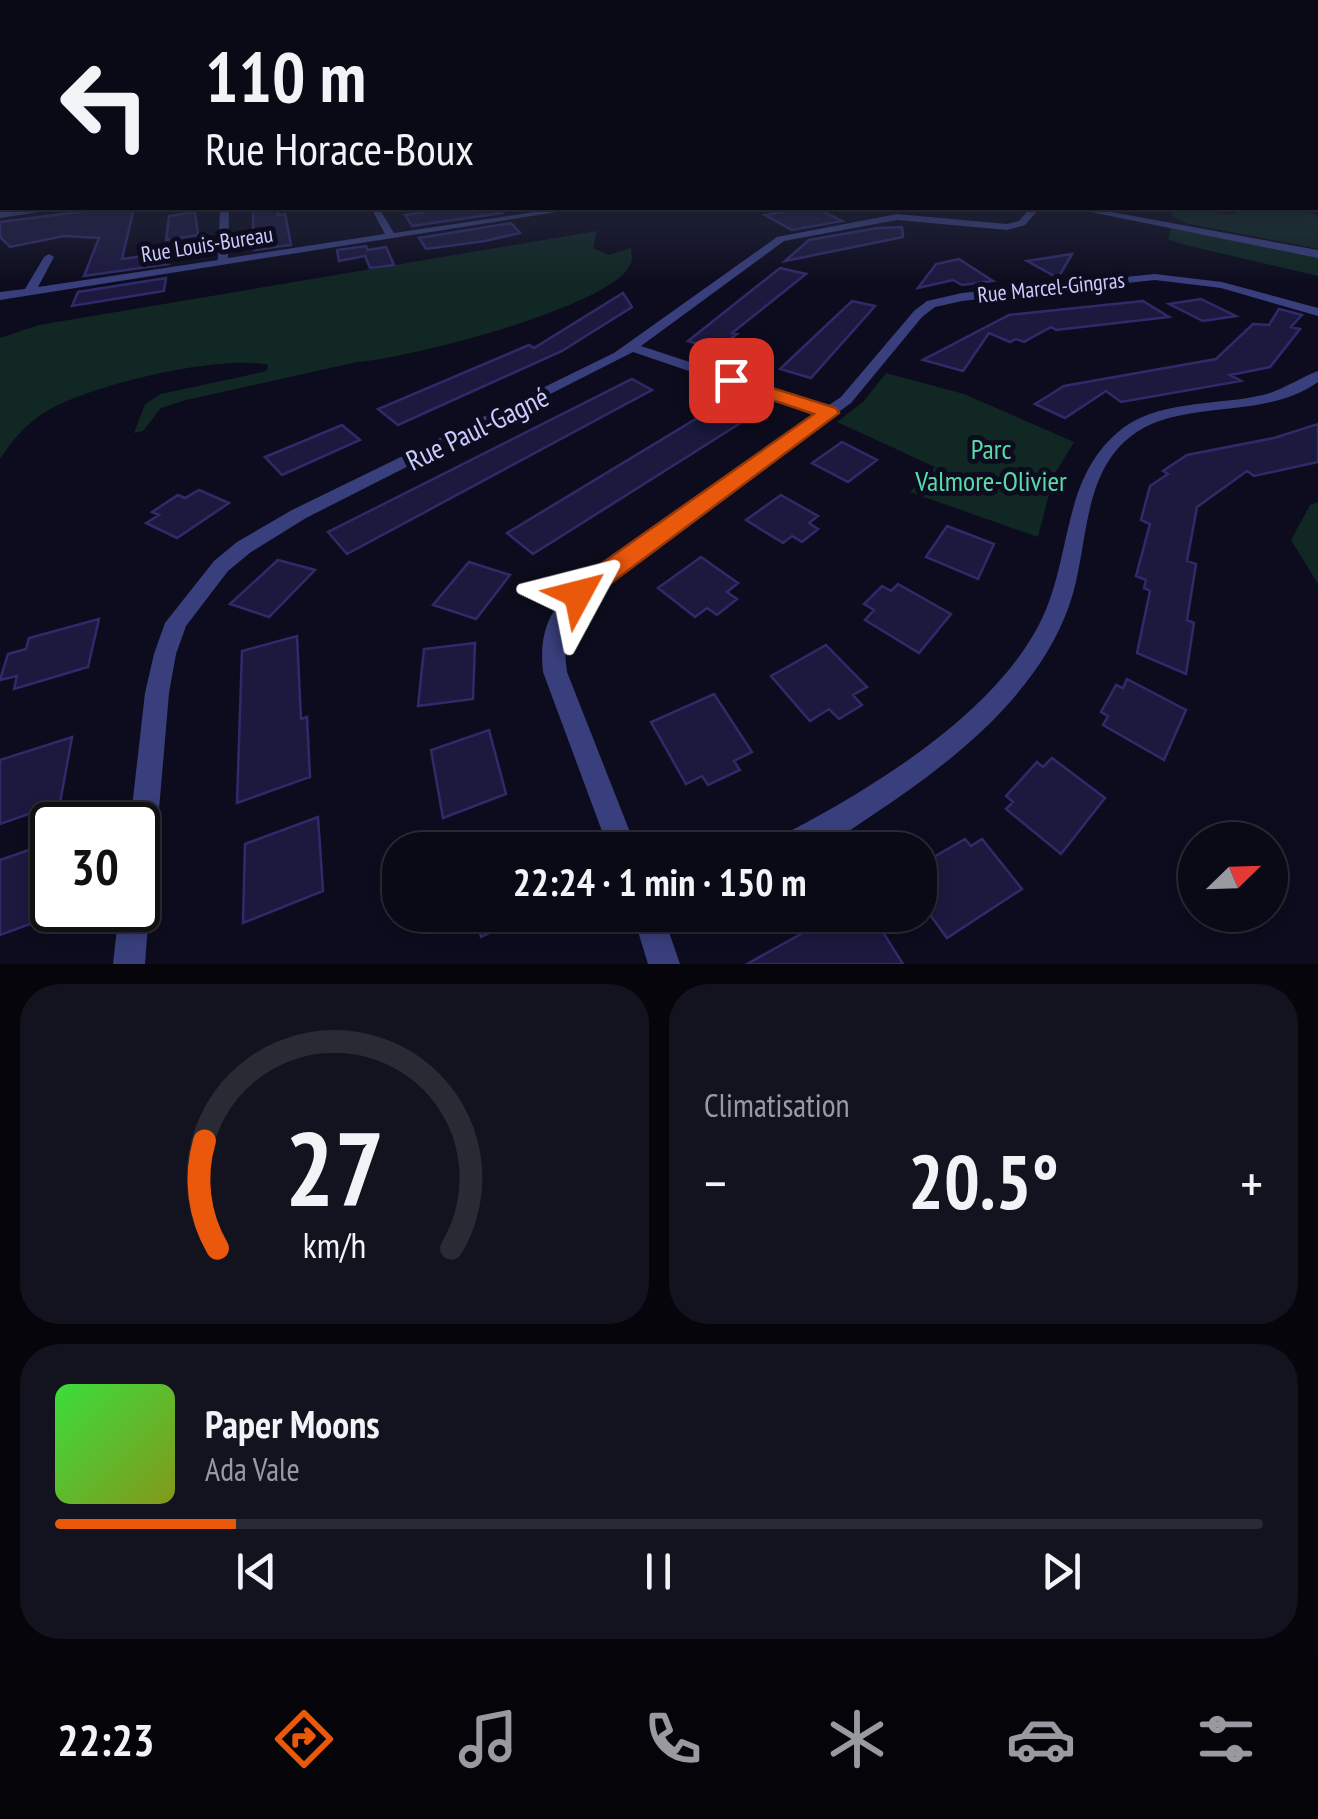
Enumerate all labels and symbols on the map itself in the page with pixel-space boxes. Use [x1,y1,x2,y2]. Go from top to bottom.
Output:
street label: Rue Louis-Bureau [139,220,275,268]
street label: Rue Marcel-Gingras [976,265,1126,309]
pin [689,338,774,423]
street label: Rue Paul-Gagné [400,378,554,478]
park label: Parc Valmore-Olivier [914,430,1067,499]
position arrow [526,542,630,646]
speed limit sign: 30 [30,802,160,932]
north arrow [1178,822,1288,932]

